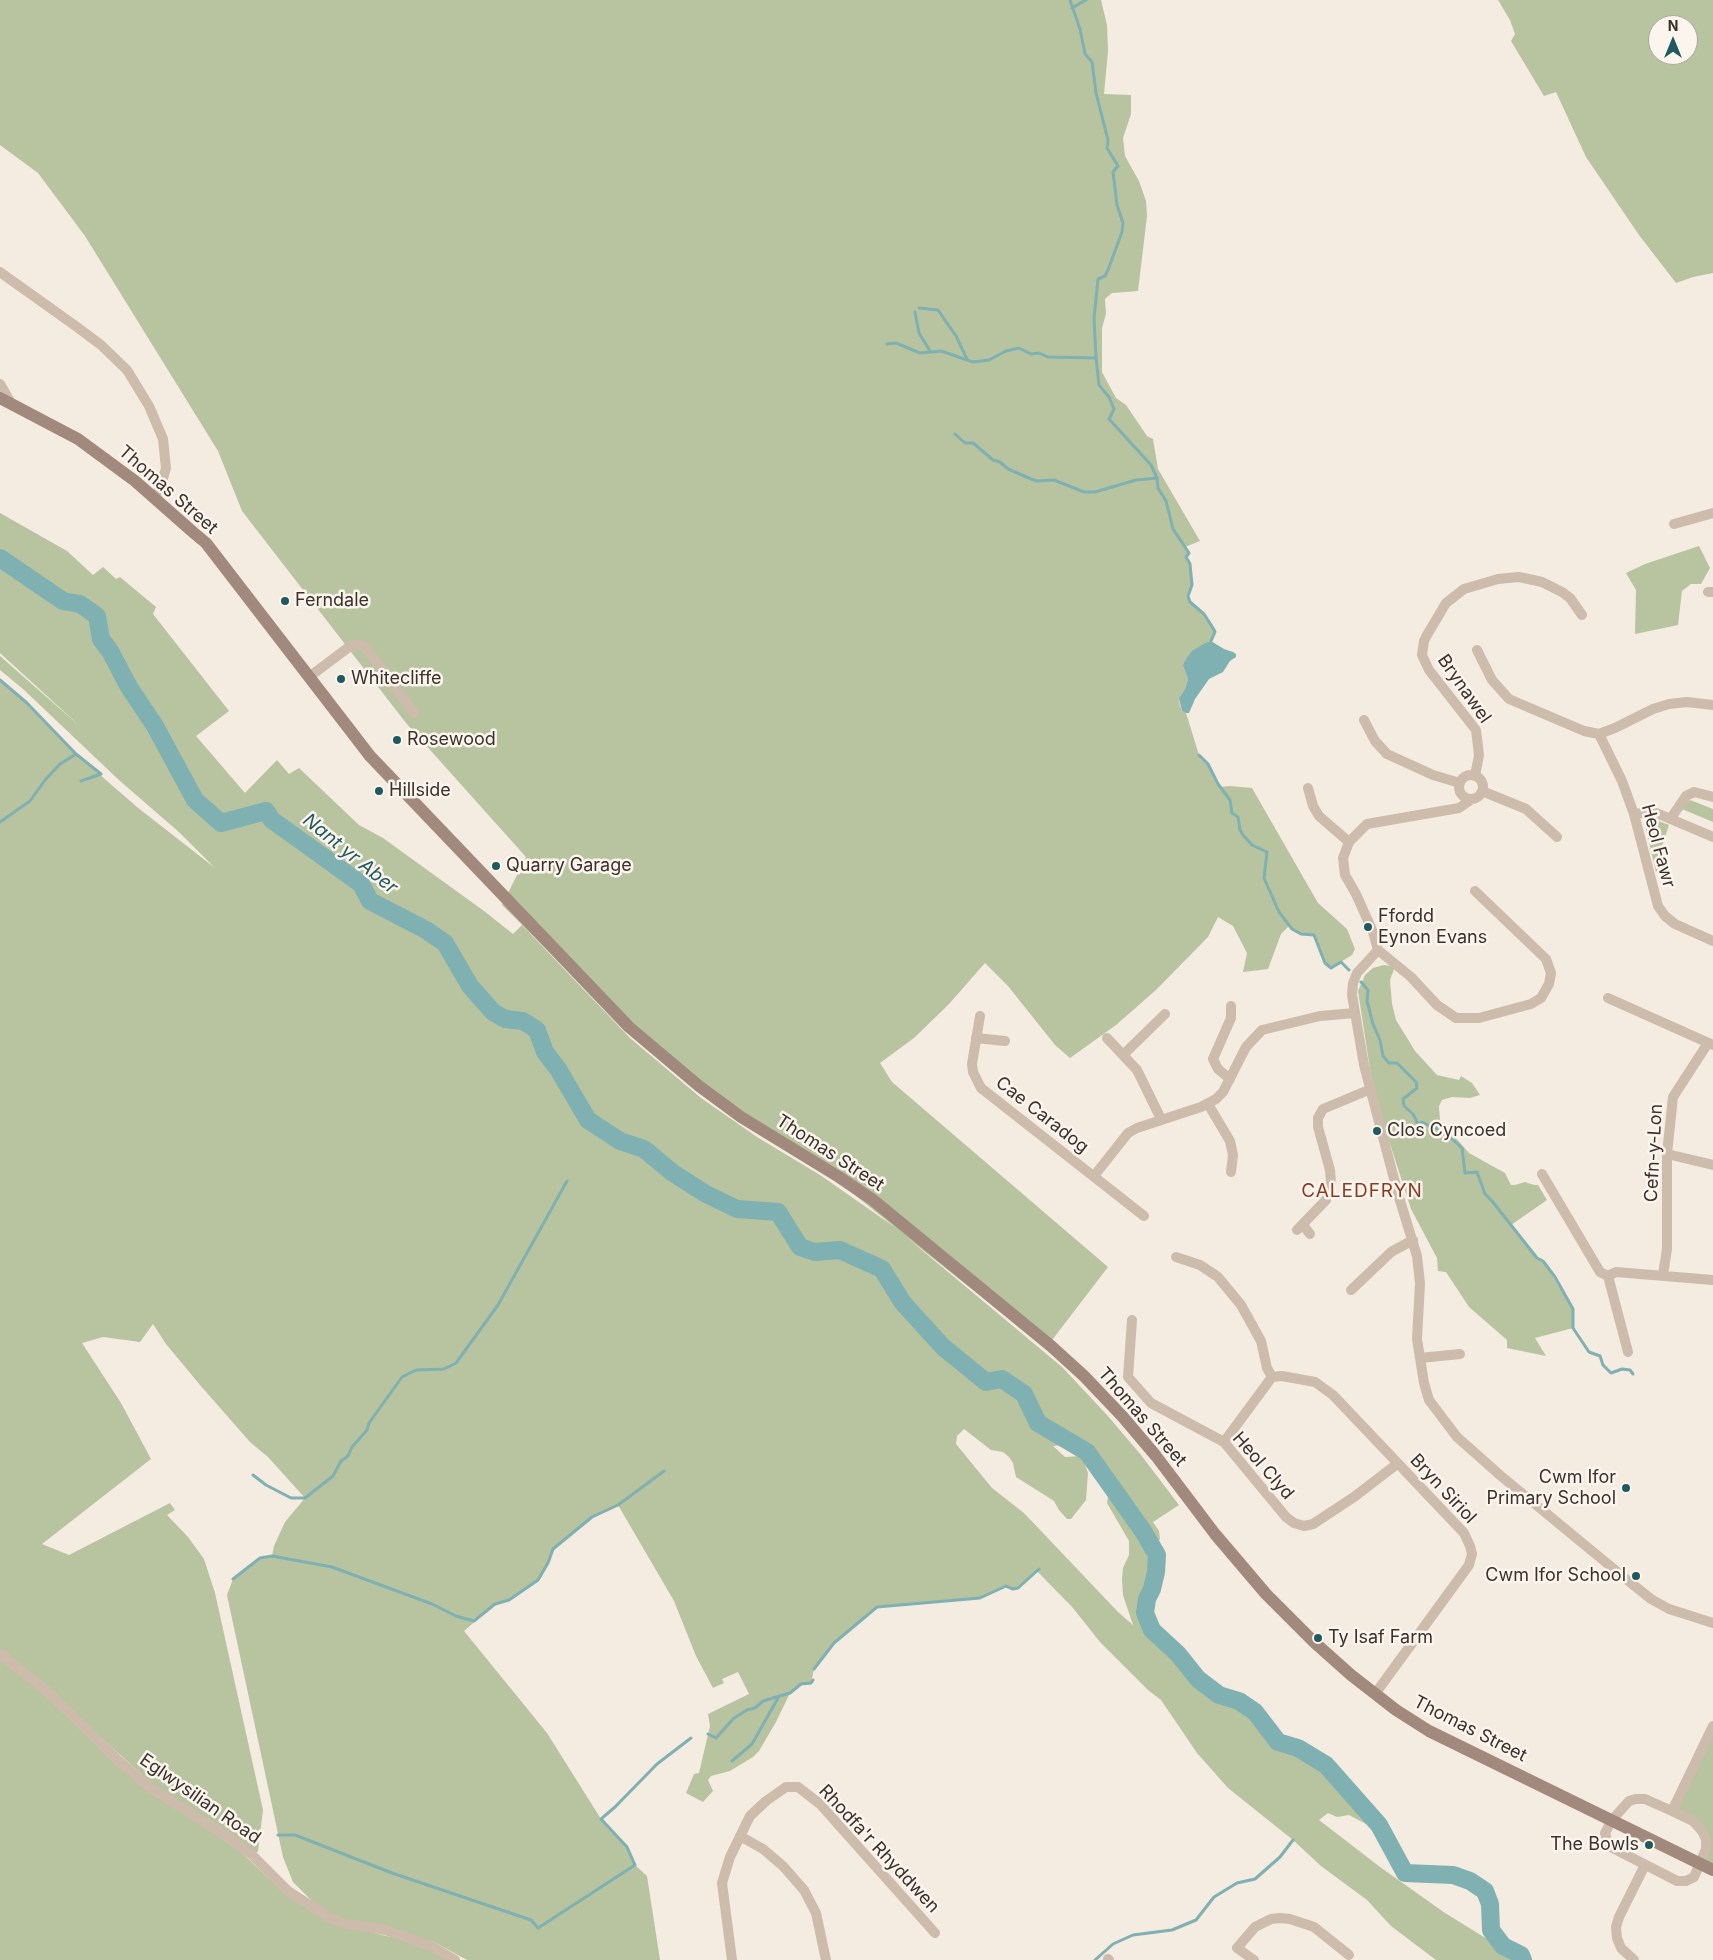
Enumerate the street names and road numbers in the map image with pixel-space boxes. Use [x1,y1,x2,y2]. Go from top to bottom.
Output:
street label: Thomas Street [114,441,222,539]
street label: Brynawel [1433,650,1495,728]
street label: Heol Fawr [1636,802,1680,890]
street label: Cae Caradog [991,1072,1093,1158]
street label: Cefn-y-Lon [1641,1103,1667,1203]
street label: Thomas Street [772,1110,888,1196]
street label: Thomas Street [1093,1363,1191,1471]
street label: Heol Clyd [1228,1428,1298,1504]
street label: Bryn Siriol [1405,1450,1481,1528]
street label: Thomas Street [1410,1691,1530,1767]
street label: Eglwysilian Road [135,1749,265,1849]
street label: Rhodfa'r Rhyddwen [814,1781,944,1917]

